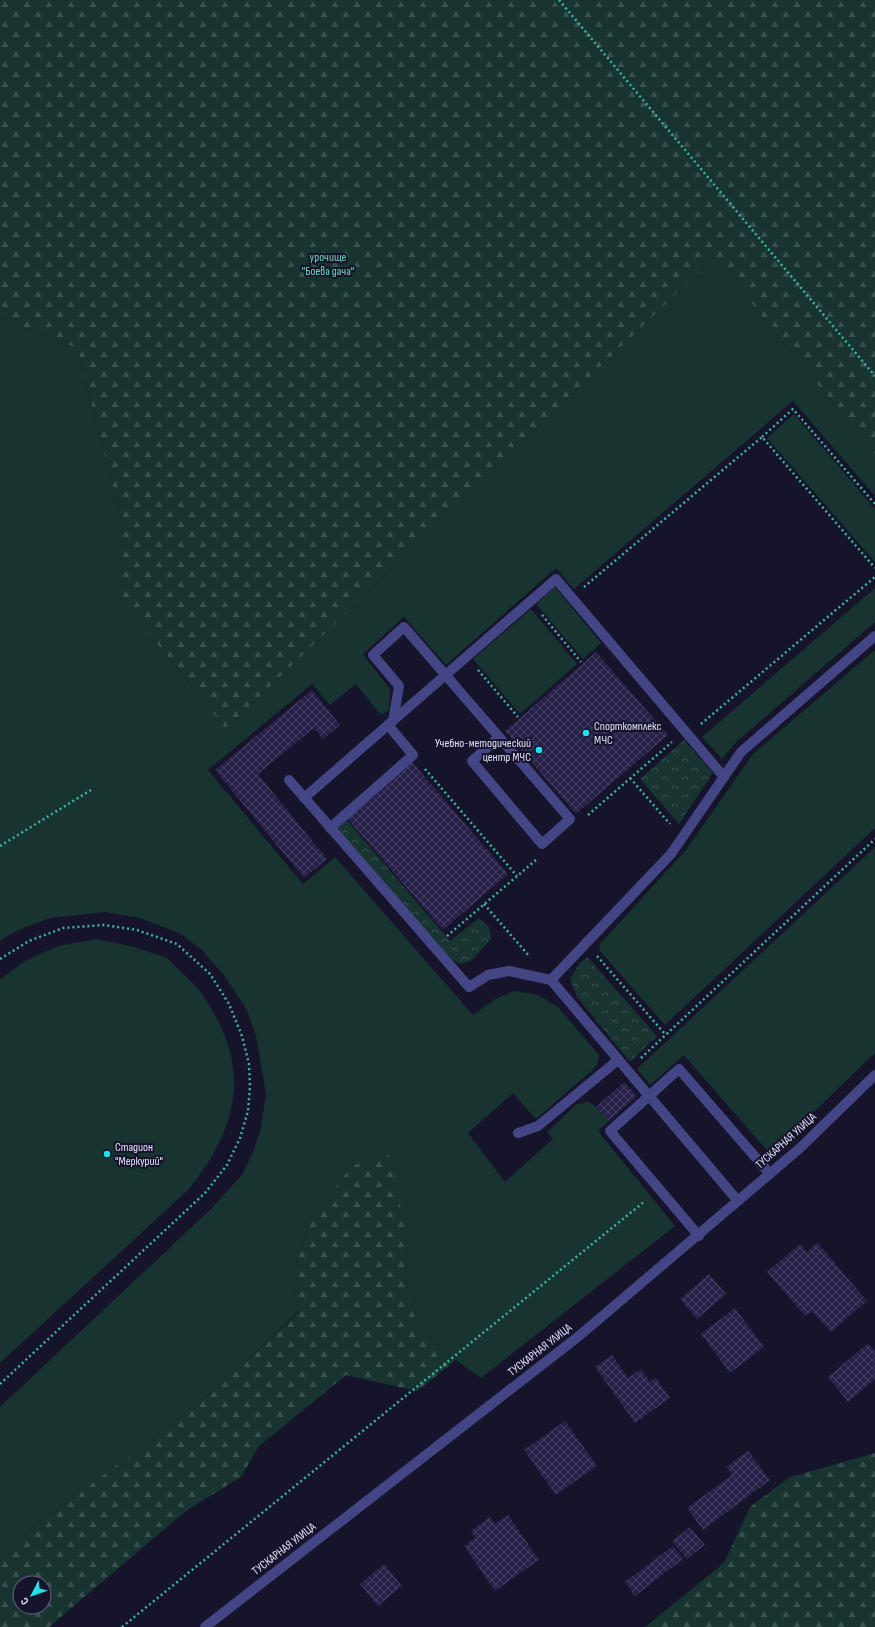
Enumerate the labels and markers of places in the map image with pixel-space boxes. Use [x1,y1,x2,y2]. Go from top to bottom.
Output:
place label: Спорткомплекс МЧС [594,719,661,748]
marker: Спорткомплекс МЧС [581,728,591,738]
place label: Учебно-методический центр МЧС [435,736,531,765]
marker: Учебно-методический центр МЧС [534,745,544,755]
place label: Стадион "Меркурий" [115,1140,163,1169]
marker: Стадион "Меркурий" [102,1149,112,1159]

